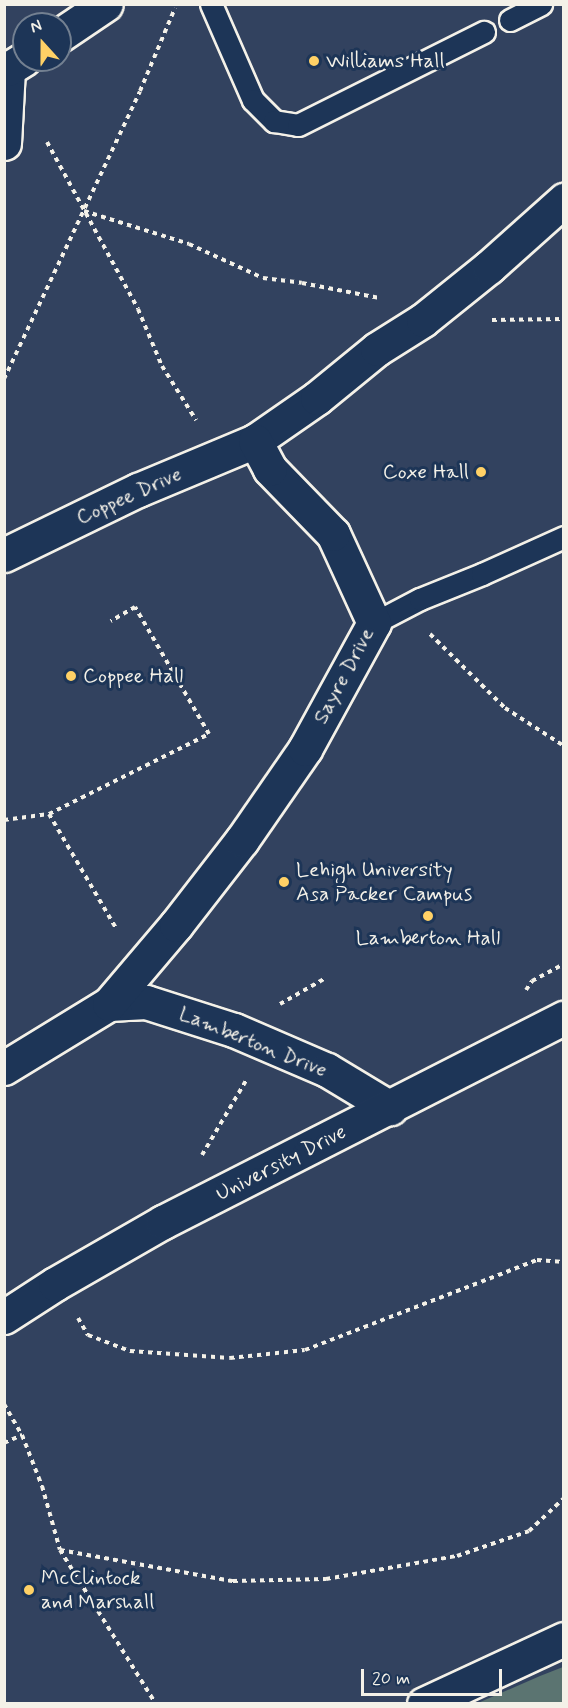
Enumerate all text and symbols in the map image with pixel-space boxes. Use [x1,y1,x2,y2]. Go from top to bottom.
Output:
north arrow [12,12,72,72]
text: N [27,15,45,38]
place label: Williams Hall [326,48,444,74]
marker: Williams Hall [307,54,321,68]
place label: Coxe Hall [385,459,469,485]
street label: Coppee Drive [72,462,186,530]
marker: Coxe Hall [474,465,488,479]
street label: Sayre Drive [308,624,380,728]
place label: Coppee Hall [83,663,183,689]
marker: Coppee Hall [64,669,78,683]
place label: Lehigh University Asa Packer Campus [296,857,473,907]
marker: Lehigh University Asa Packer Campus [277,875,291,889]
marker: Lamberton Hall [421,909,435,923]
place label: Lamberton Hall [355,925,501,951]
street label: Lamberton Drive [175,1001,331,1083]
street label: University Drive [212,1119,350,1207]
place label: McClintock and Marshall [41,1565,155,1615]
marker: McClintock and Marshall [22,1583,36,1597]
scale bar [364,1657,505,1695]
text: 20 m [372,1667,410,1691]

